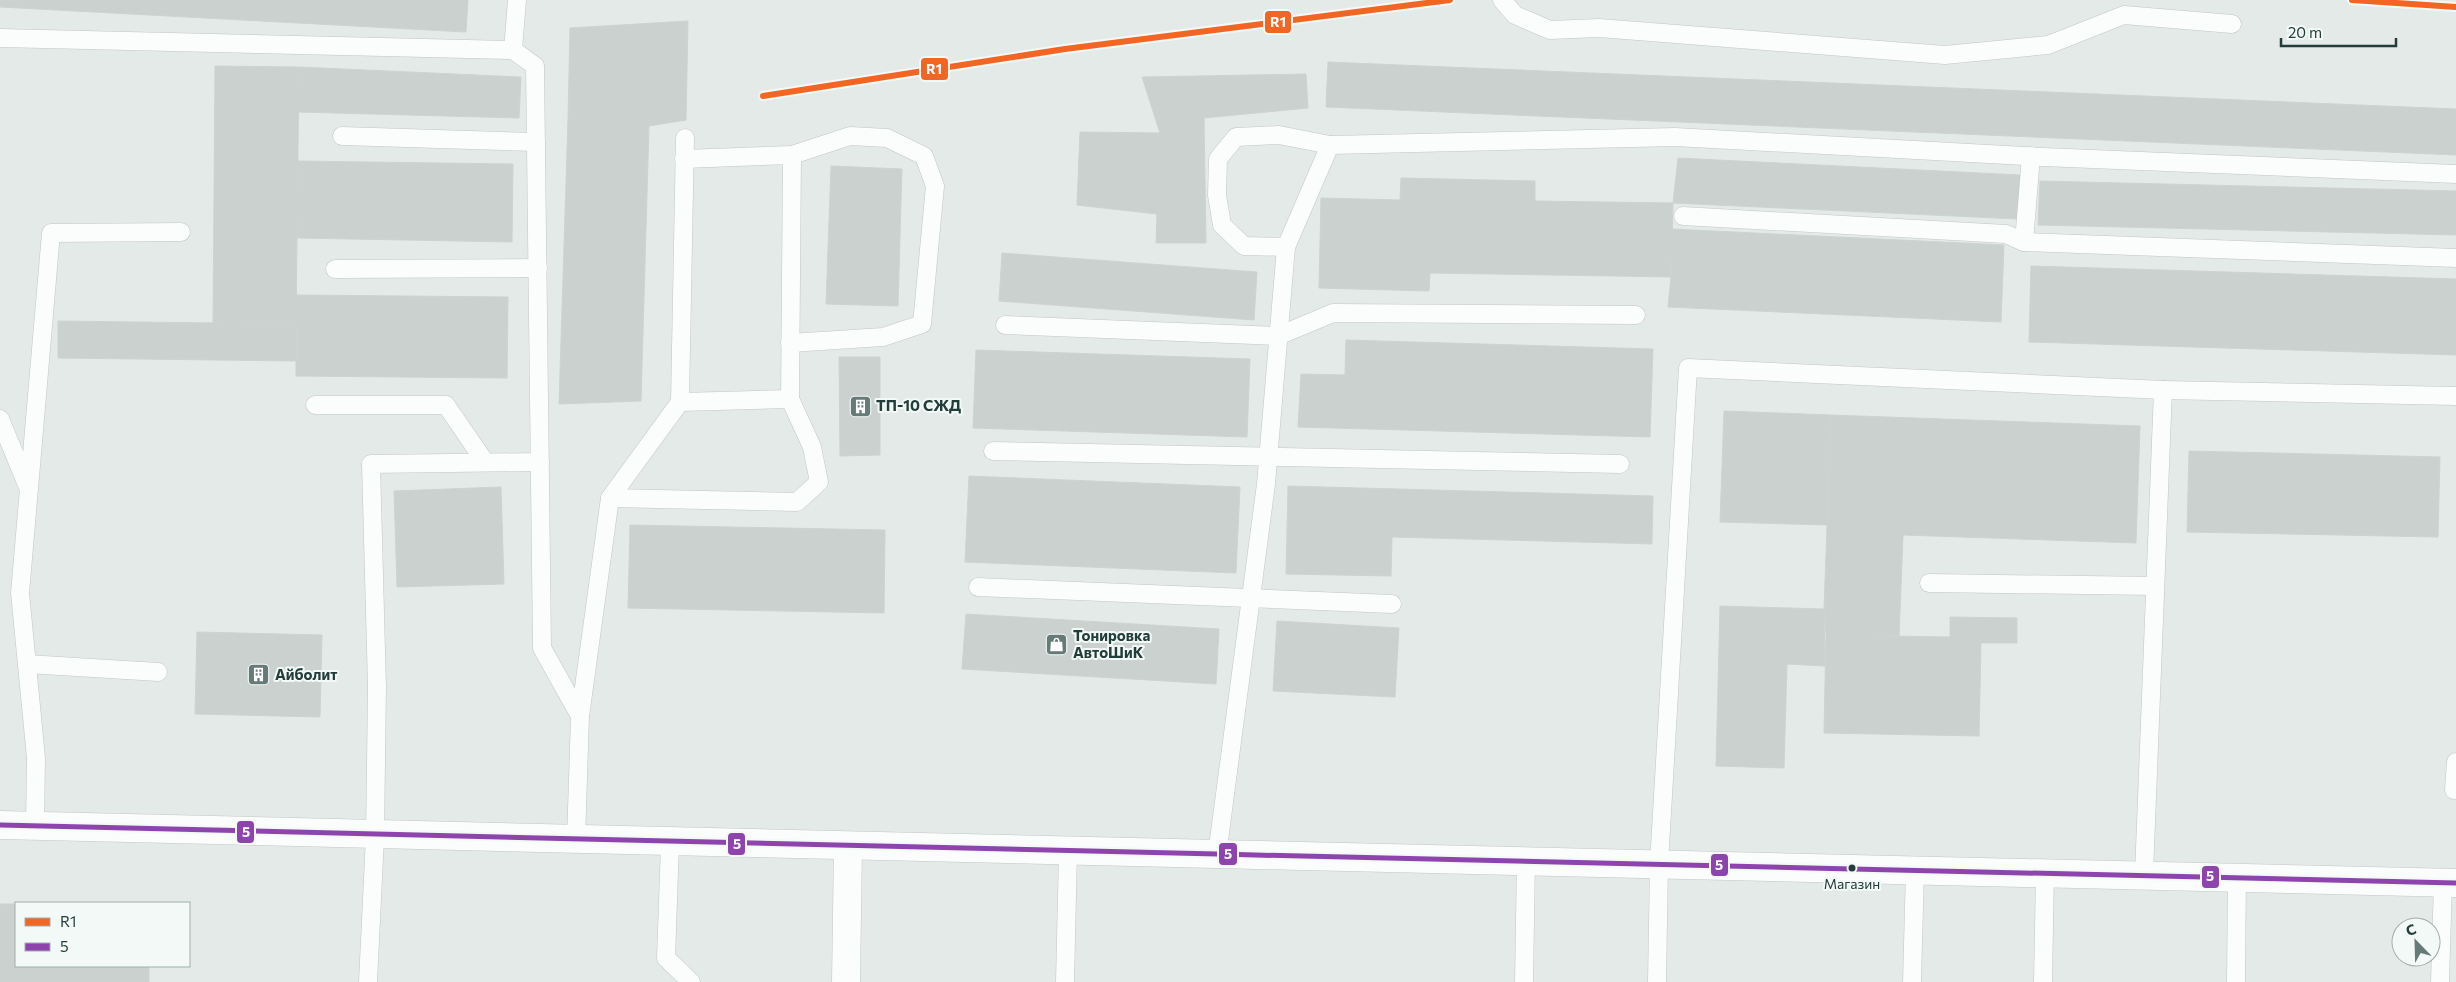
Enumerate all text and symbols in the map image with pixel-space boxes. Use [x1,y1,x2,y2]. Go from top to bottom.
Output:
line badge: R1 [1264,10,1292,34]
text: R1 [1270,13,1286,30]
scale bar [2281,15,2396,47]
text: 20 m [2288,23,2322,41]
line badge: R1 [920,57,949,81]
text: R1 [926,60,942,77]
building icon: ТП-10 СЖД [848,394,872,418]
place label: ТП-10 СЖД [876,396,961,414]
place label: Тонировка АвтоШиК [1073,626,1151,661]
shop icon: Тонировка АвтоШиК [1045,633,1069,657]
building icon: Айболит [247,663,271,687]
place label: Айболит [275,665,337,683]
line badge: 5 [236,820,255,844]
text: 5 [242,823,250,840]
line badge: 5 [727,832,746,856]
text: 5 [733,835,741,852]
line badge: 5 [1218,842,1238,866]
text: 5 [1224,845,1232,862]
line badge: 5 [1710,853,1729,877]
text: 5 [1715,856,1723,873]
marker: Магазин [1847,863,1857,873]
line badge: 5 [2201,865,2220,889]
text: 5 [2206,867,2214,884]
place label: Магазин [1824,875,1880,892]
legend [15,902,190,967]
text: R1 [60,912,76,930]
north arrow [2391,917,2441,967]
text: С [2403,920,2418,939]
text: 5 [60,937,69,955]

